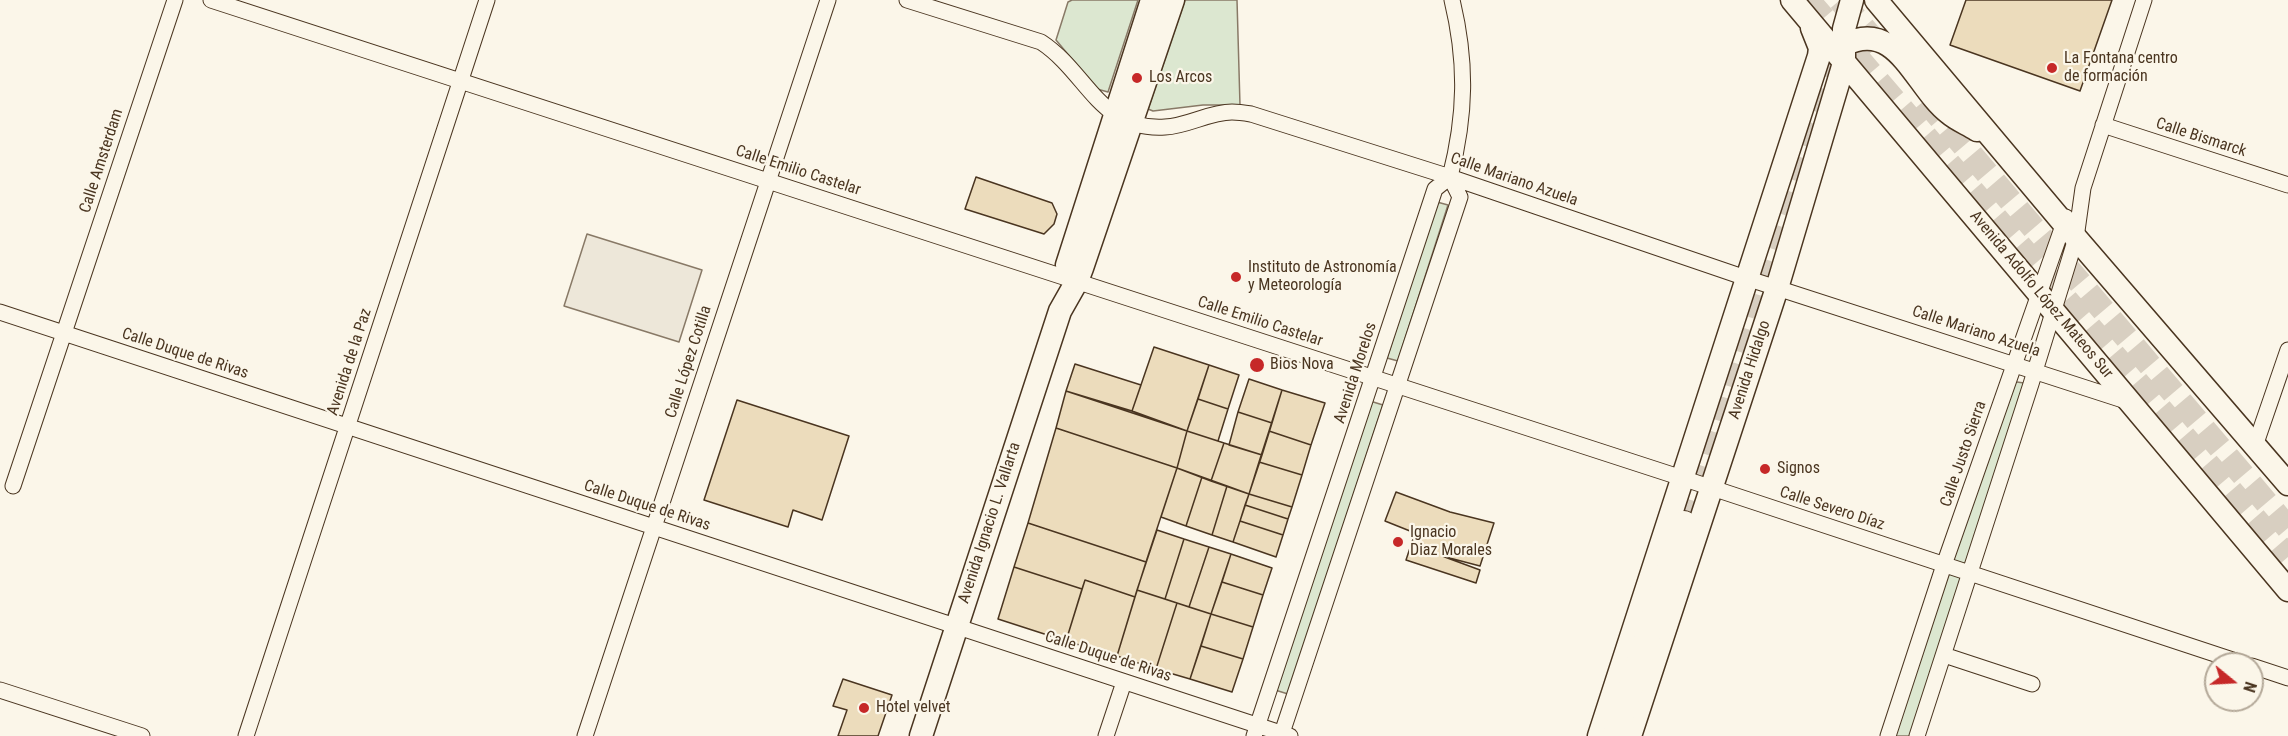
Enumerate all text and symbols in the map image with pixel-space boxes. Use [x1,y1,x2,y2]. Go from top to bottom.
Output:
place label: La Fontana centro de formación [2064,49,2178,87]
marker: La Fontana centro de formación [2045,61,2059,75]
place label: Los Arcos [1149,68,1212,88]
marker: Los Arcos [1130,71,1144,85]
street label: Calle Amsterdam [76,106,128,216]
street label: Calle Bismarck [2153,114,2249,162]
street label: Calle Emilio Castelar [733,142,863,200]
street label: Calle Mariano Azuela [1448,149,1580,211]
street label: Avenida Adolfo López Mateos Sur [1965,207,2117,383]
place label: Instituto de Astronomía y Meteorología [1248,258,1397,296]
marker: Instituto de Astronomía y Meteorología [1229,270,1243,284]
street label: Calle Emilio Castelar [1195,293,1325,351]
street label: Calle Mariano Azuela [1910,302,2042,362]
street label: Calle López Cotilla [662,303,716,421]
street label: Avenida de la Paz [324,306,376,418]
street label: Avenida Hidalgo [1725,318,1775,422]
street label: Avenida Morelos [1331,320,1381,426]
street label: Calle Duque de Rivas [119,324,251,384]
place label: Bios Nova [1270,355,1334,375]
marker: Bios Nova [1248,356,1266,374]
street label: Calle Justo Sierra [1937,398,1991,510]
street label: Avenida Ignacio L. Vallarta [955,440,1025,606]
place label: Signos [1777,459,1820,479]
marker: Signos [1758,462,1772,476]
street label: Calle Duque de Rivas [581,476,713,536]
street label: Calle Severo Díaz [1777,483,1887,535]
place label: Ignacio Diaz Morales [1410,523,1492,561]
marker: Ignacio Diaz Morales [1391,535,1405,549]
street label: Calle Duque de Rivas [1042,627,1174,687]
north arrow [2204,652,2264,712]
text: N [2239,679,2260,695]
place label: Hotel velvet [876,698,950,718]
marker: Hotel velvet [857,701,871,715]

